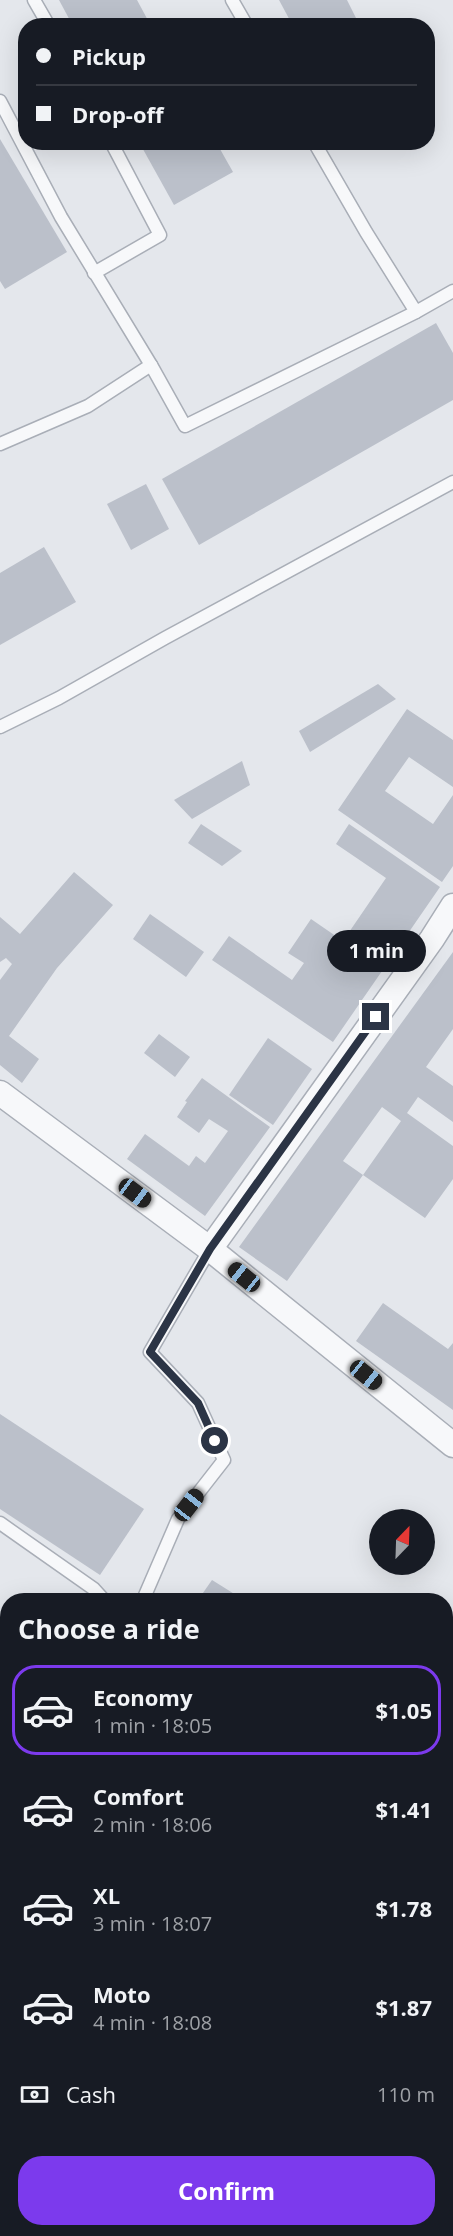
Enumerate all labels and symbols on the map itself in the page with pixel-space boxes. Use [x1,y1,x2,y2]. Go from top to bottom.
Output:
callout: 1 min [326,930,425,972]
route end [362,1003,389,1030]
car [115,1175,155,1211]
car [224,1259,264,1295]
car [346,1357,386,1393]
route start [201,1427,228,1454]
car [171,1485,207,1525]
north arrow [369,1509,435,1575]

